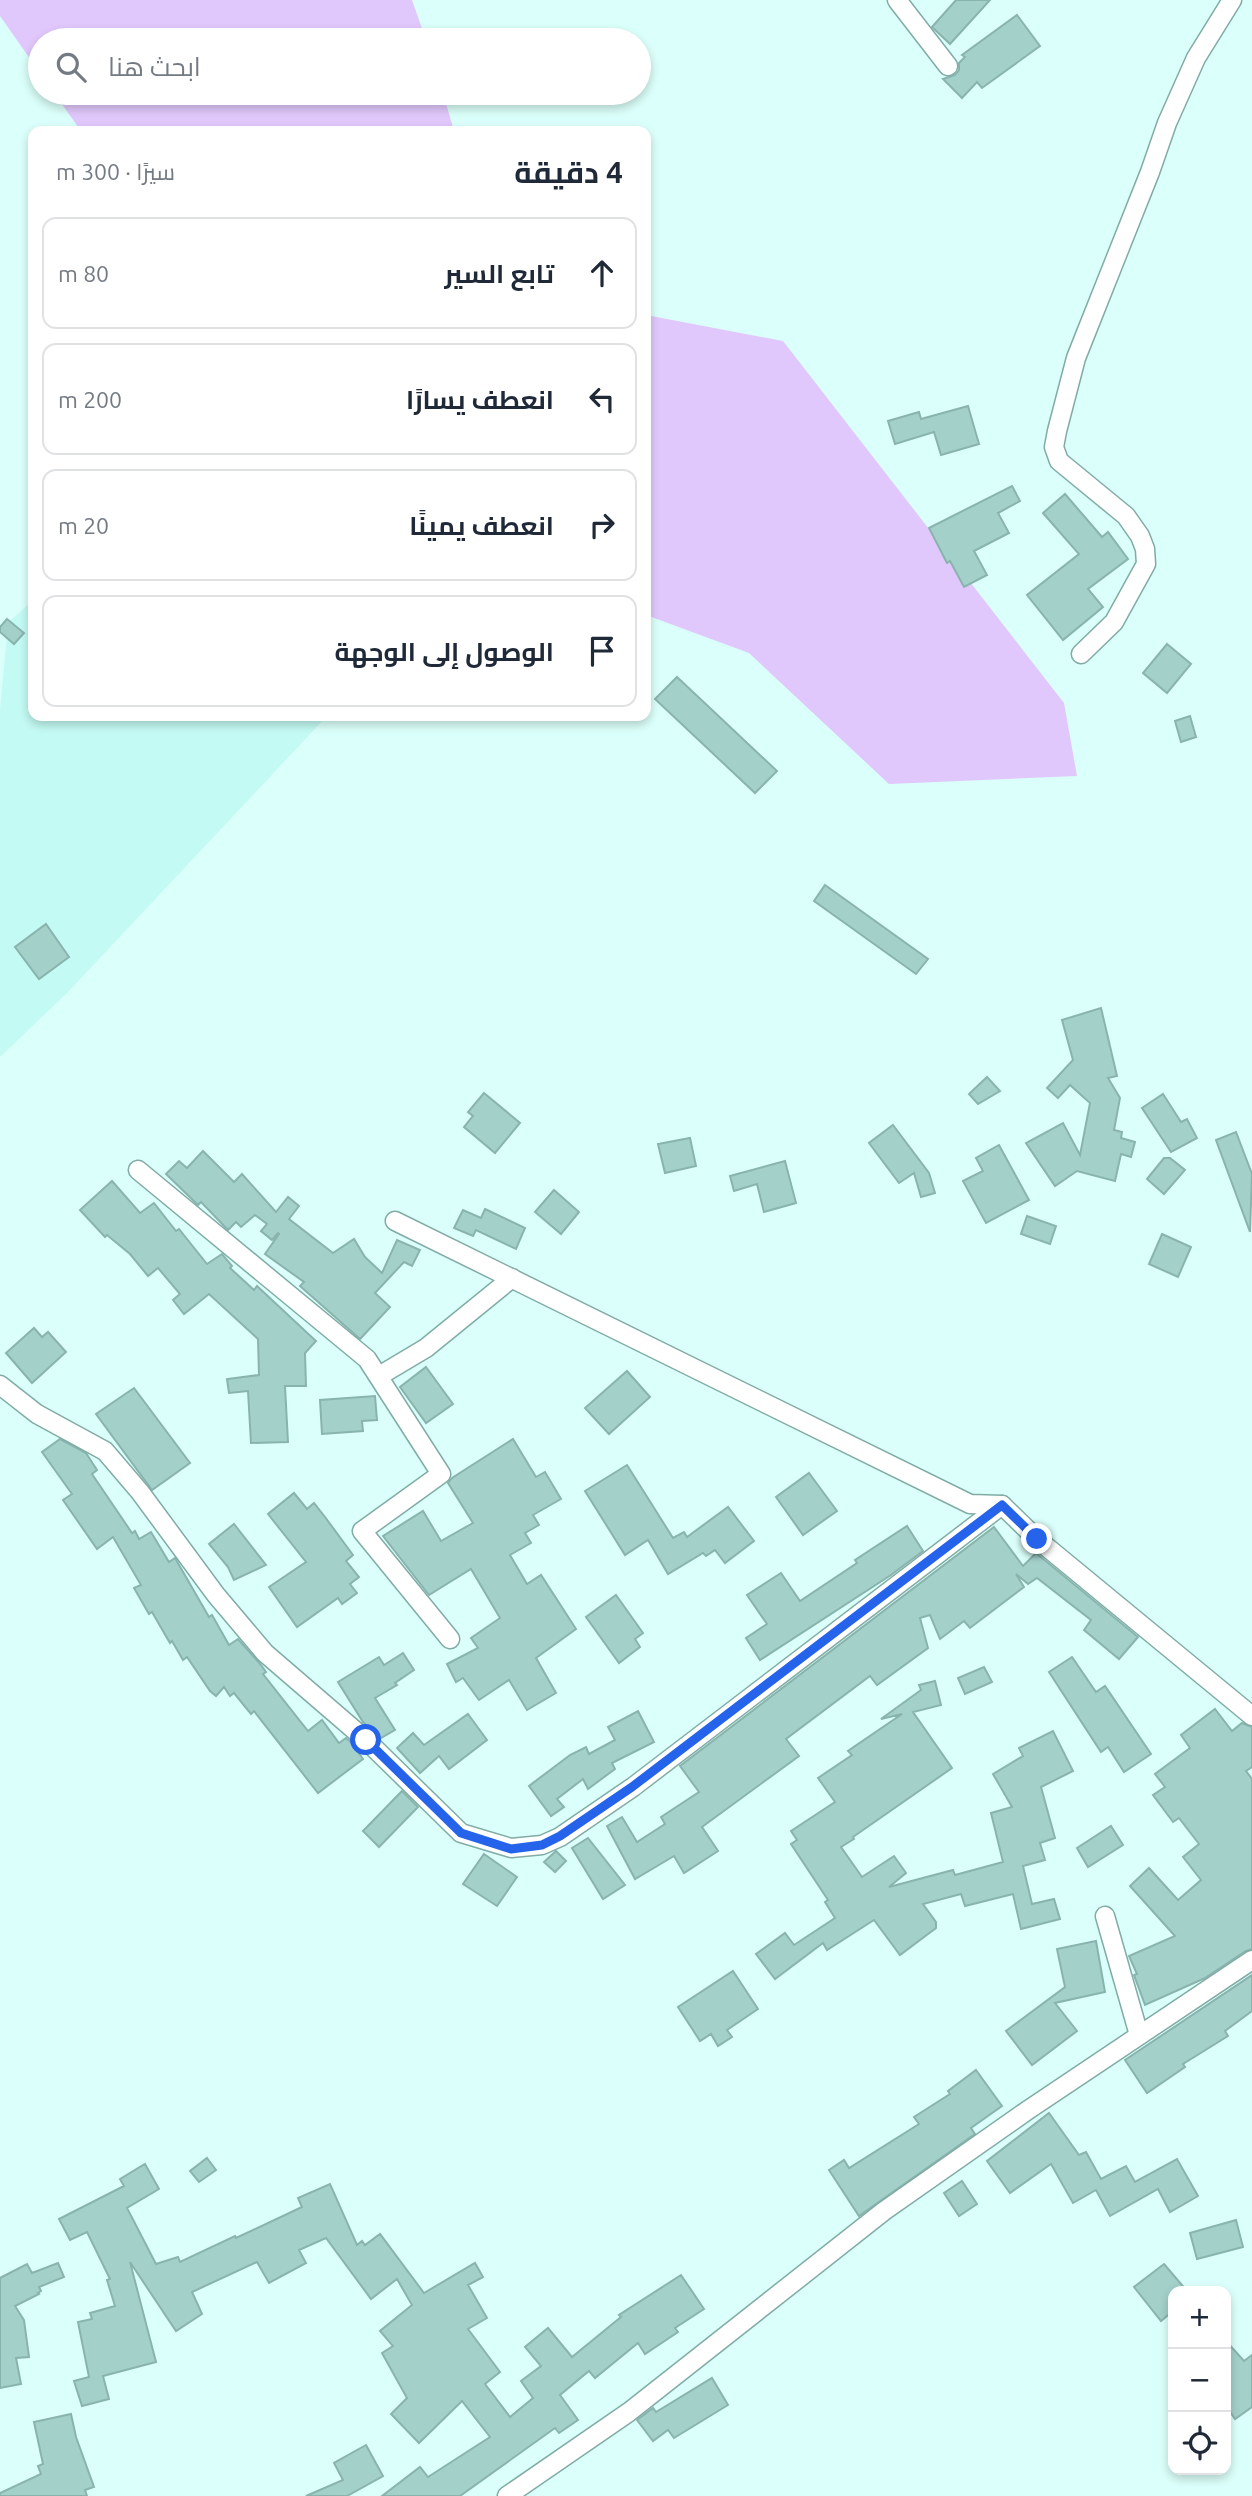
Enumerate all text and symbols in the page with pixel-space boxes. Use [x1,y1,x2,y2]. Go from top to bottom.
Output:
search box [28,28,651,105]
icon: search [52,48,90,86]
text: ابحث هنا [108,52,201,81]
text: 4 دقيقة [514,155,623,189]
text: سيرًا · 300 m [56,159,175,184]
icon: ahead [583,254,621,292]
text: تابع السير [444,259,554,288]
text: 80 m [58,261,109,286]
icon: left [583,380,621,418]
text: انعطف يسارًا [406,385,554,414]
text: 200 m [58,387,122,412]
icon: right [583,506,621,544]
text: انعطف يمينًا [409,511,554,540]
text: 20 m [58,513,109,538]
icon: arrive [583,632,621,670]
text: الوصول إلى الوجهة [335,637,554,666]
route end [1021,1523,1052,1554]
route start [350,1724,381,1755]
map controls [1168,2286,1231,2475]
button: + [1168,2286,1231,2349]
button: − [1168,2349,1231,2412]
button: locate [1168,2412,1231,2475]

